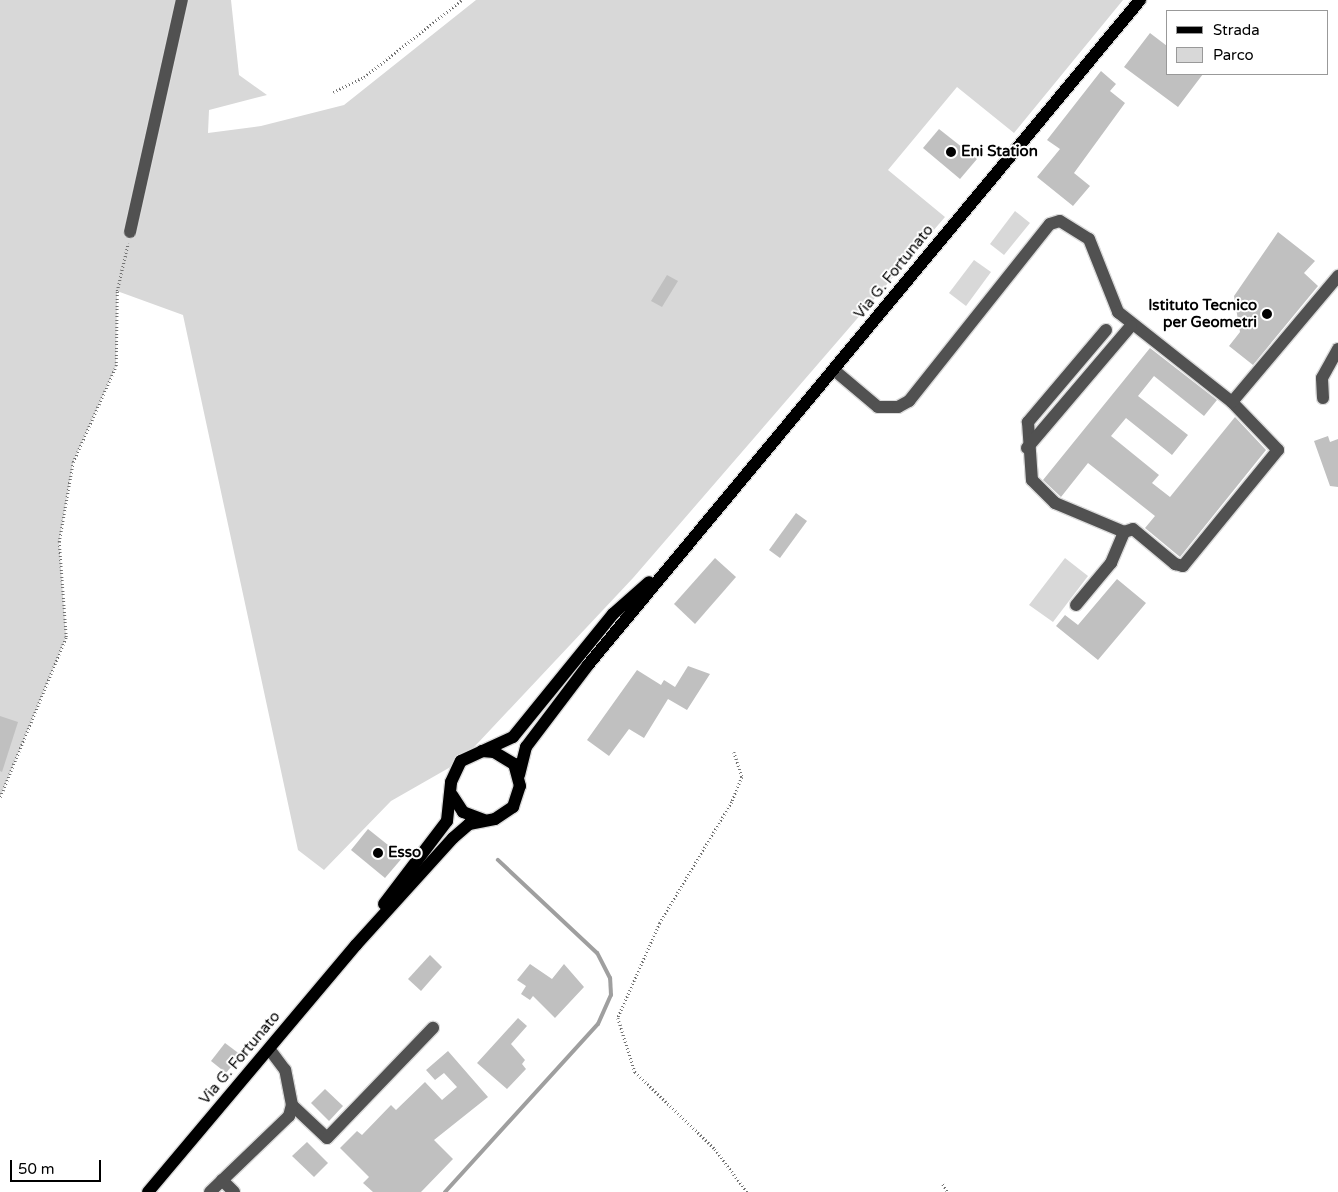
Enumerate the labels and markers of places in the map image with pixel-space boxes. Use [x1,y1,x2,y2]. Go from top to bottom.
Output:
place label: Eni Station [961,143,1038,161]
marker: Eni Station [945,146,957,158]
place label: Istituto Tecnico per Geometri [1148,296,1257,331]
marker: Istituto Tecnico per Geometri [1261,308,1273,320]
place label: Esso [388,844,421,862]
marker: Esso [372,847,384,859]

